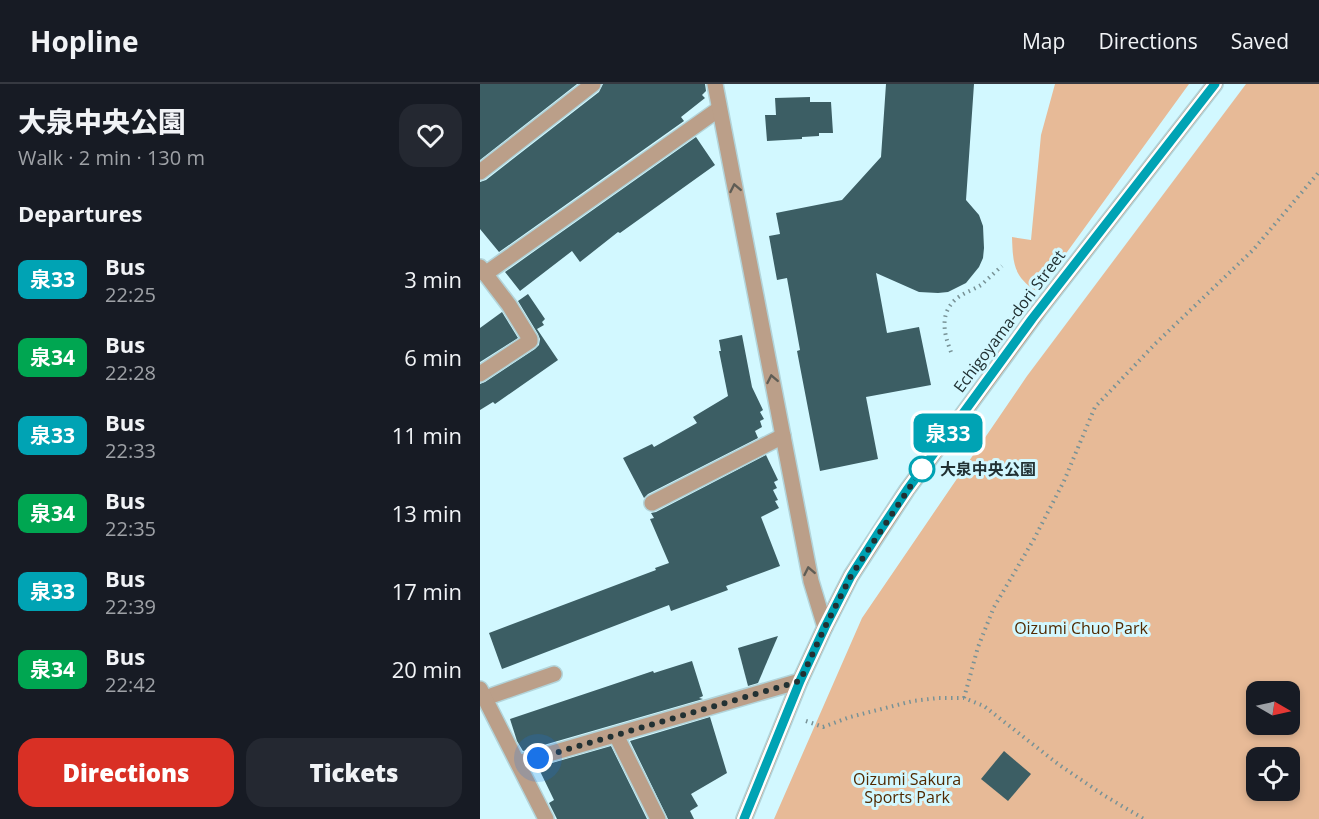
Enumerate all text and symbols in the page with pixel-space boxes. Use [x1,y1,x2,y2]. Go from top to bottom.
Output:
text: Hopline [30,22,139,60]
text: Map [1022,27,1065,55]
text: Directions [1098,27,1198,55]
text: Saved [1231,27,1289,55]
text: 大泉中央公園 [18,102,186,140]
button: heart [399,104,462,167]
text: Walk · 2 min · 130 m [18,144,205,171]
one-way arrow [729,183,742,193]
text: Departures [18,198,142,228]
street label: Echigoyama-dori Street [948,245,1070,397]
text: Bus [105,251,145,281]
text: 3 min [404,264,462,294]
text: 泉33 [30,265,75,293]
text: 22:25 [105,281,156,308]
text: Bus [105,329,145,359]
text: 6 min [404,342,462,372]
text: 泉34 [30,343,75,371]
text: 22:28 [105,359,156,386]
one-way arrow [766,375,779,385]
text: Bus [105,407,145,437]
line badge: 泉33 [914,414,982,452]
text: 泉33 [925,419,971,447]
text: 11 min [392,420,462,450]
text: 泉33 [30,421,75,449]
text: 22:33 [105,437,156,464]
marker: 大泉中央公園 [909,456,935,482]
place label: 大泉中央公園 [940,458,1036,480]
text: Bus [105,485,145,515]
text: 13 min [392,498,462,528]
text: 泉34 [30,499,75,527]
text: 22:35 [105,515,156,542]
text: Bus [105,563,145,593]
one-way arrow [803,566,816,576]
text: 17 min [392,576,462,606]
text: 泉33 [30,577,75,605]
text: 22:39 [105,593,156,620]
park label: Oizumi Chuo Park [1014,617,1148,639]
text: Bus [105,641,145,671]
text: 20 min [392,654,462,684]
text: 泉34 [30,655,75,683]
text: 22:42 [105,671,156,698]
north arrow [1246,681,1300,735]
map controls [1246,681,1300,801]
button: Directions [18,738,234,807]
button: Tickets [246,738,462,807]
your location [523,743,553,773]
button: locate [1246,747,1300,801]
park label: Oizumi Sakura Sports Park [853,768,961,808]

